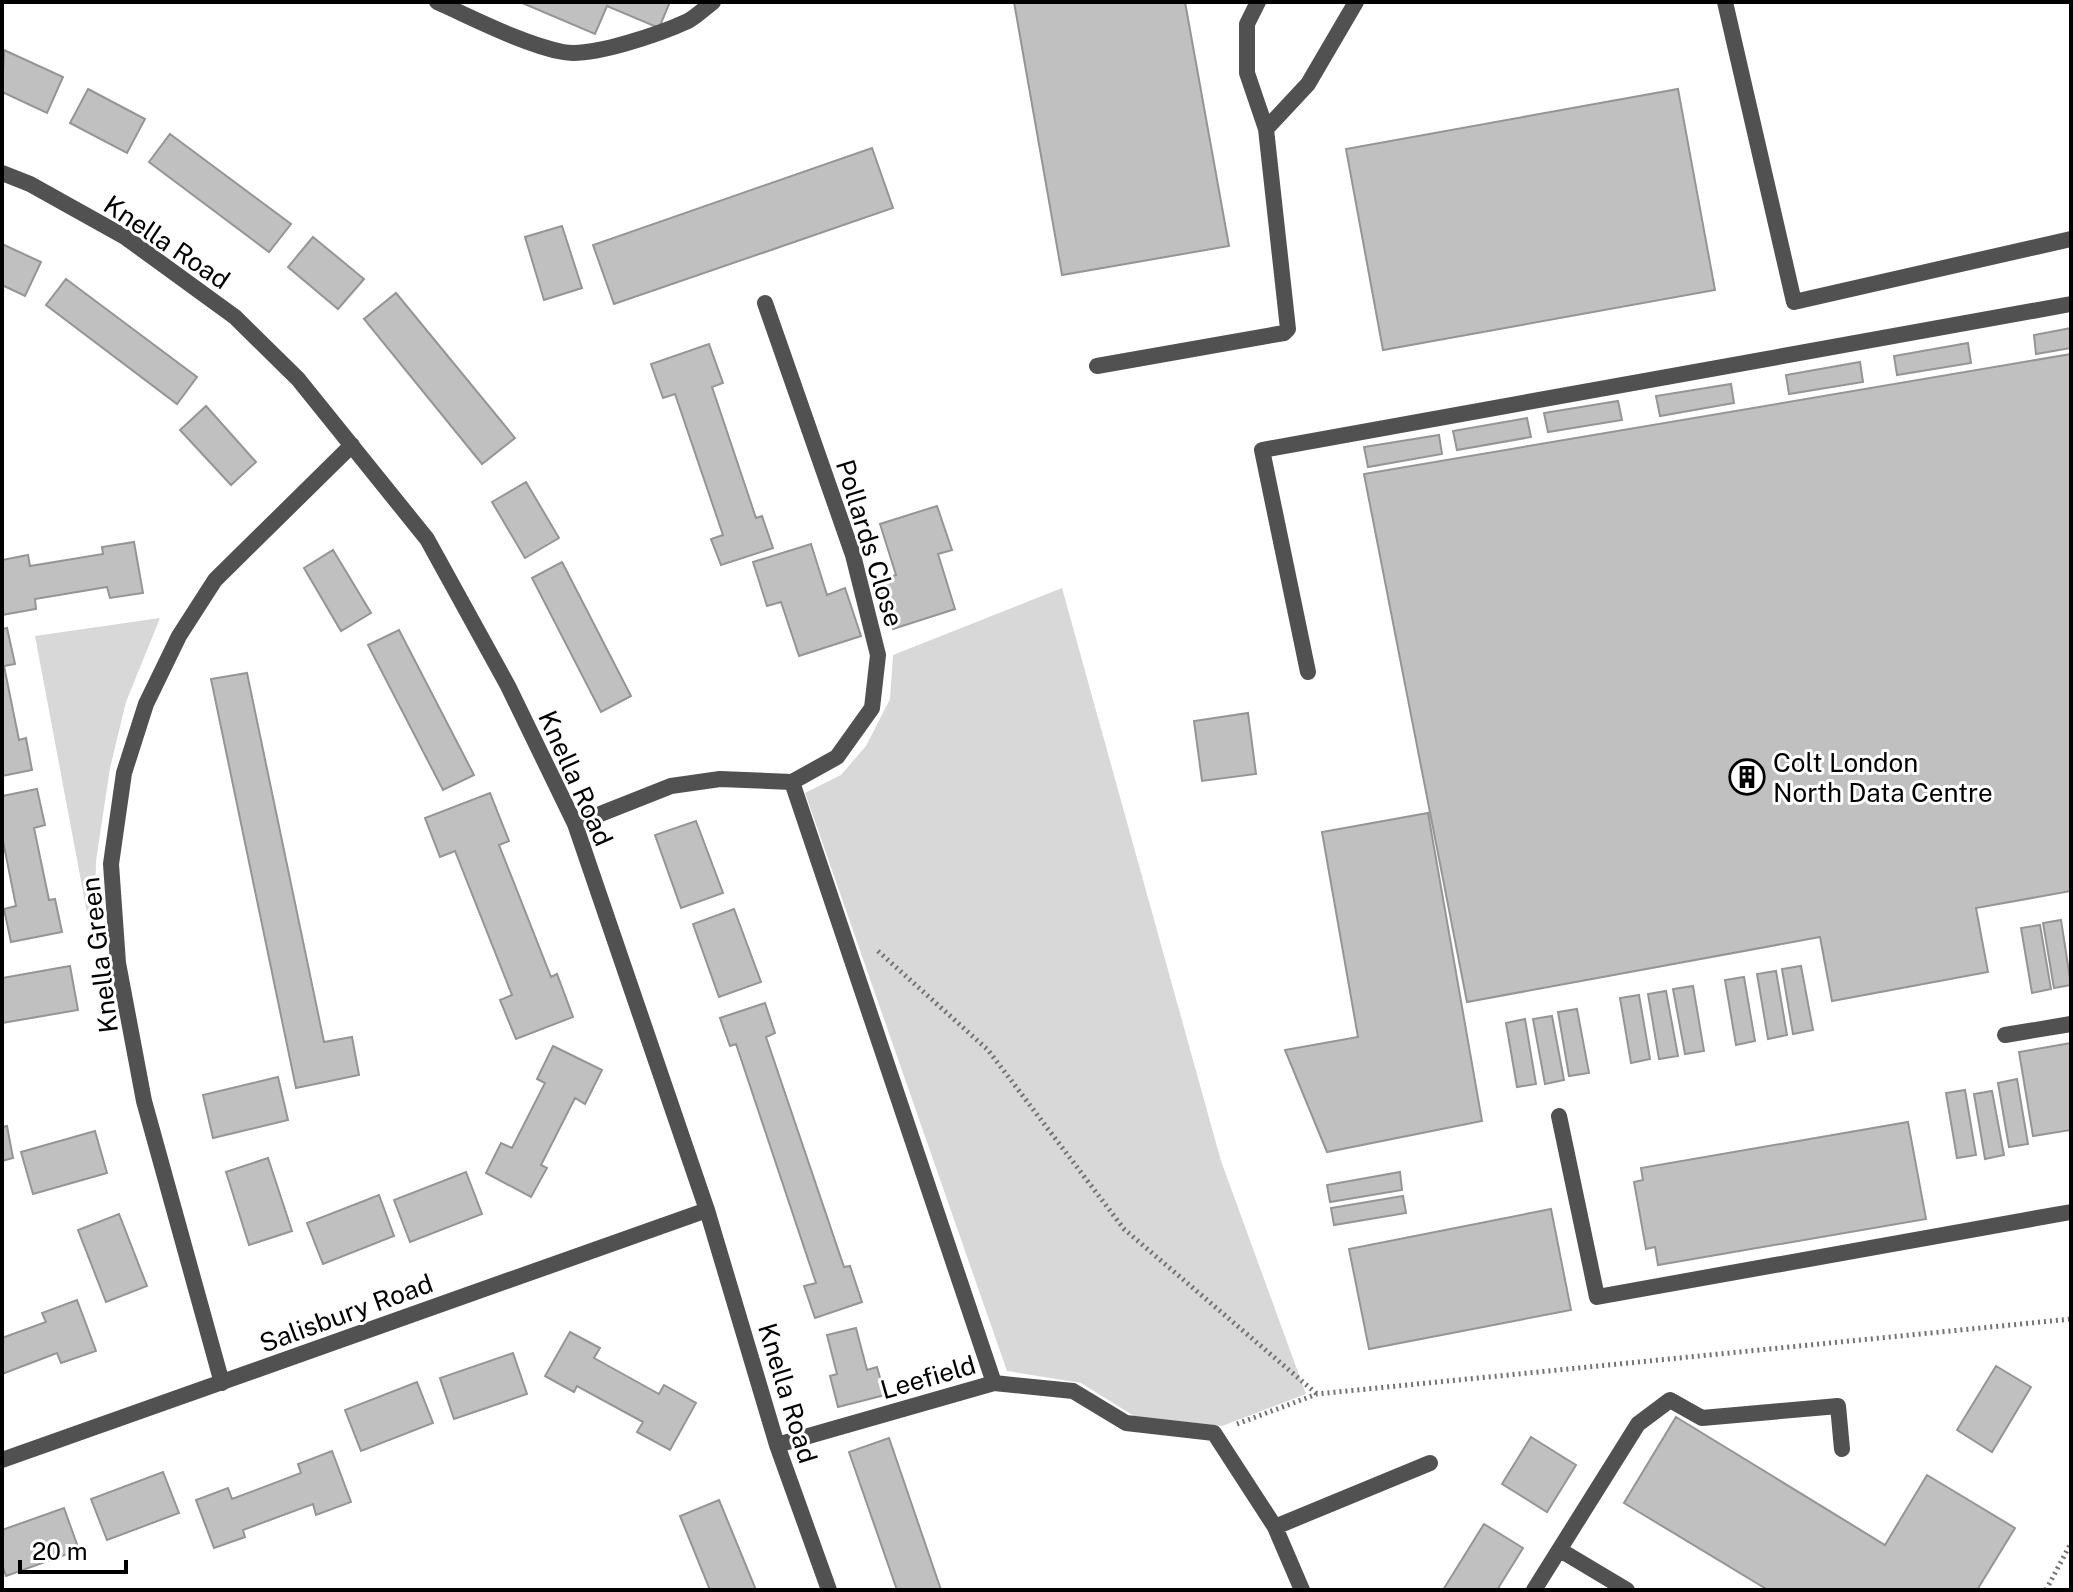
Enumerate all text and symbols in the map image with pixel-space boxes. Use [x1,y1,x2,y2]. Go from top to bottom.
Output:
street label: Knella Road [98,189,236,295]
street label: Pollards Close [830,456,910,630]
street label: Knella Road [532,705,620,851]
place label: Colt London North Data Centre [1773,747,1993,808]
building icon: Colt London North Data Centre [1728,758,1766,796]
street label: Knella Green [74,875,124,1035]
street label: Salisbury Road [255,1267,437,1359]
street label: Knella Road [752,1319,824,1467]
street label: Leefield [877,1349,979,1405]
scale bar [20,1524,126,1574]
text: 20 m [32,1537,88,1565]

